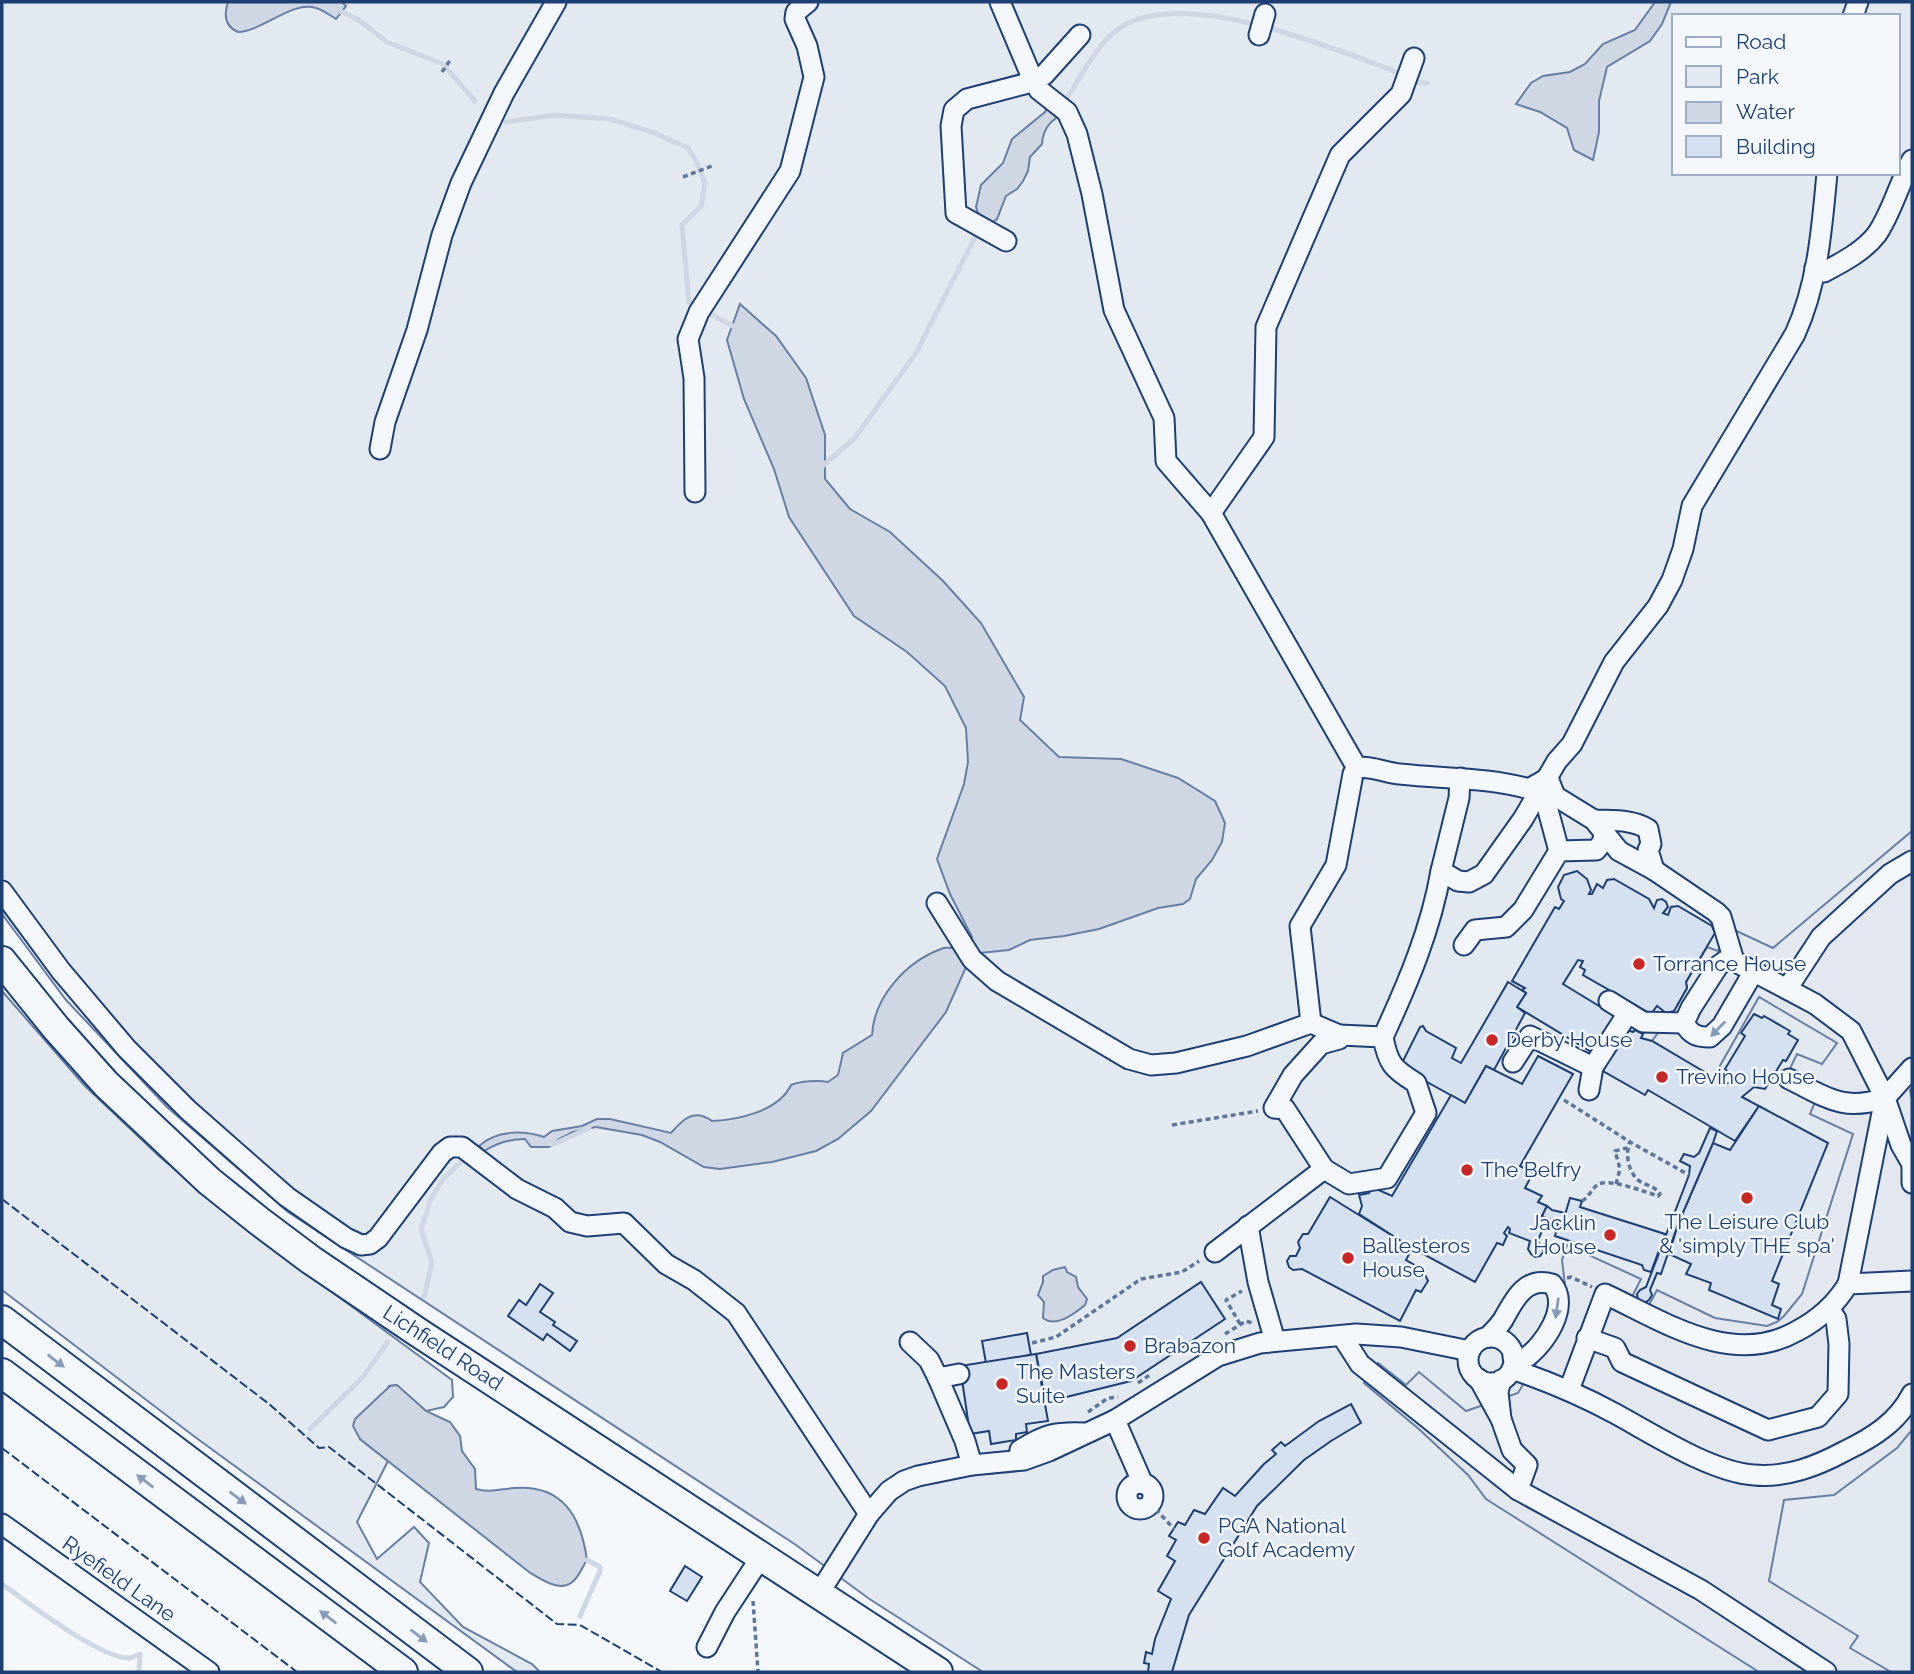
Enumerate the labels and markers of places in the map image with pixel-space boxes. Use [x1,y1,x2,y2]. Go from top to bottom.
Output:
place label: Torrance House [1653,951,1806,976]
marker: Torrance House [1631,956,1647,972]
place label: Derby House [1506,1027,1632,1052]
marker: Derby House [1484,1032,1500,1048]
place label: Trevino House [1676,1064,1815,1089]
marker: Trevino House [1654,1069,1670,1085]
place label: The Belfry [1481,1157,1581,1182]
marker: The Belfry [1459,1162,1475,1178]
marker: The Leisure Club & 'simply THE spa' [1739,1190,1755,1206]
place label: The Leisure Club & 'simply THE spa' [1659,1209,1835,1258]
place label: Jacklin House [1529,1210,1596,1259]
marker: Jacklin House [1602,1227,1618,1243]
place label: Ballesteros House [1362,1233,1470,1282]
marker: Ballesteros House [1340,1250,1356,1266]
place label: Brabazon [1144,1333,1236,1358]
marker: Brabazon [1122,1338,1138,1354]
place label: The Masters Suite [1016,1359,1135,1408]
marker: The Masters Suite [994,1376,1010,1392]
place label: PGA National Golf Academy [1218,1513,1355,1562]
marker: PGA National Golf Academy [1196,1530,1212,1546]

